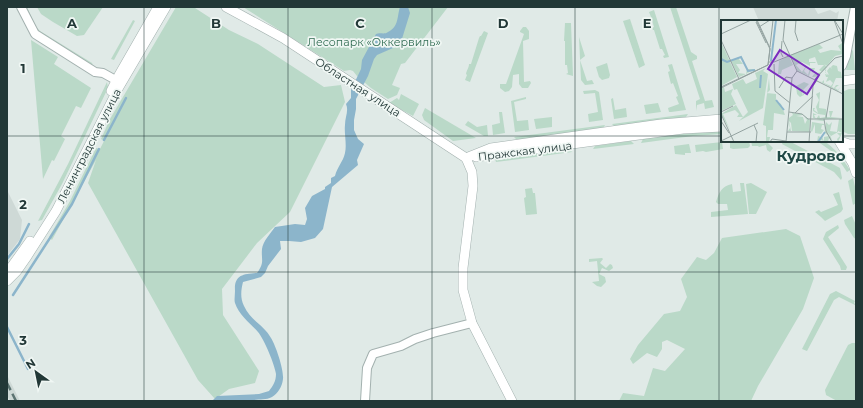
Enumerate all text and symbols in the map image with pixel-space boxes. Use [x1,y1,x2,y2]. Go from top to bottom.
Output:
text: A [66,15,78,31]
text: B [211,15,221,31]
text: C [355,15,365,31]
text: D [498,15,509,31]
text: E [643,15,652,31]
inset map [721,20,843,142]
park label: Лесопарк «Оккервиль» [307,35,441,49]
street label: Областная улица [313,54,403,120]
text: 1 [20,60,26,76]
street label: Ленинградская улица [54,86,124,206]
street label: Пражская улица [477,138,573,164]
district label: Кудрово [776,146,846,165]
text: 2 [19,196,27,212]
text: 3 [18,332,27,348]
north arrow [16,352,56,392]
text: N [23,355,38,372]

